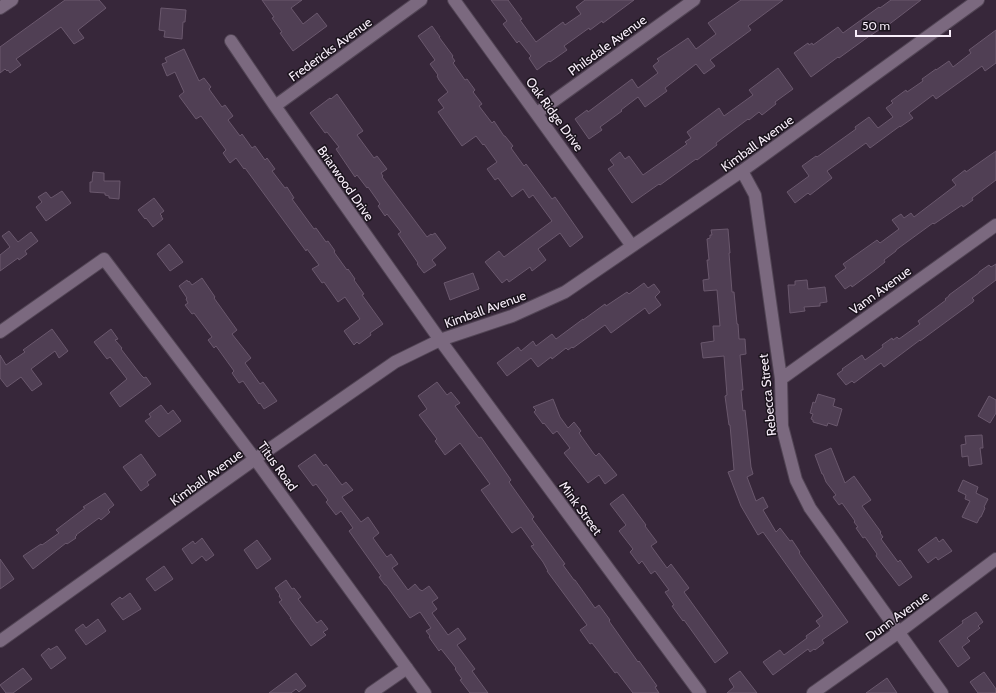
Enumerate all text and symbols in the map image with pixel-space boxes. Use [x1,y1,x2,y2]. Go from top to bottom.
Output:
street label: Philsdale Avenue [565,11,650,79]
scale bar [856,12,950,38]
street label: Fredericks Avenue [285,13,375,85]
text: 50 m [862,18,890,33]
street label: Oak Ridge Drive [523,74,587,154]
street label: Kimball Avenue [718,111,797,175]
street label: Briarwood Drive [314,142,378,224]
street label: Vann Avenue [846,262,914,318]
street label: Kimball Avenue [442,287,528,331]
street label: Rebecca Street [755,353,779,437]
street label: Titus Road [255,438,301,494]
street label: Kimball Avenue [167,445,246,509]
street label: Mink Street [556,478,606,539]
street label: Dunn Avenue [862,587,932,644]

